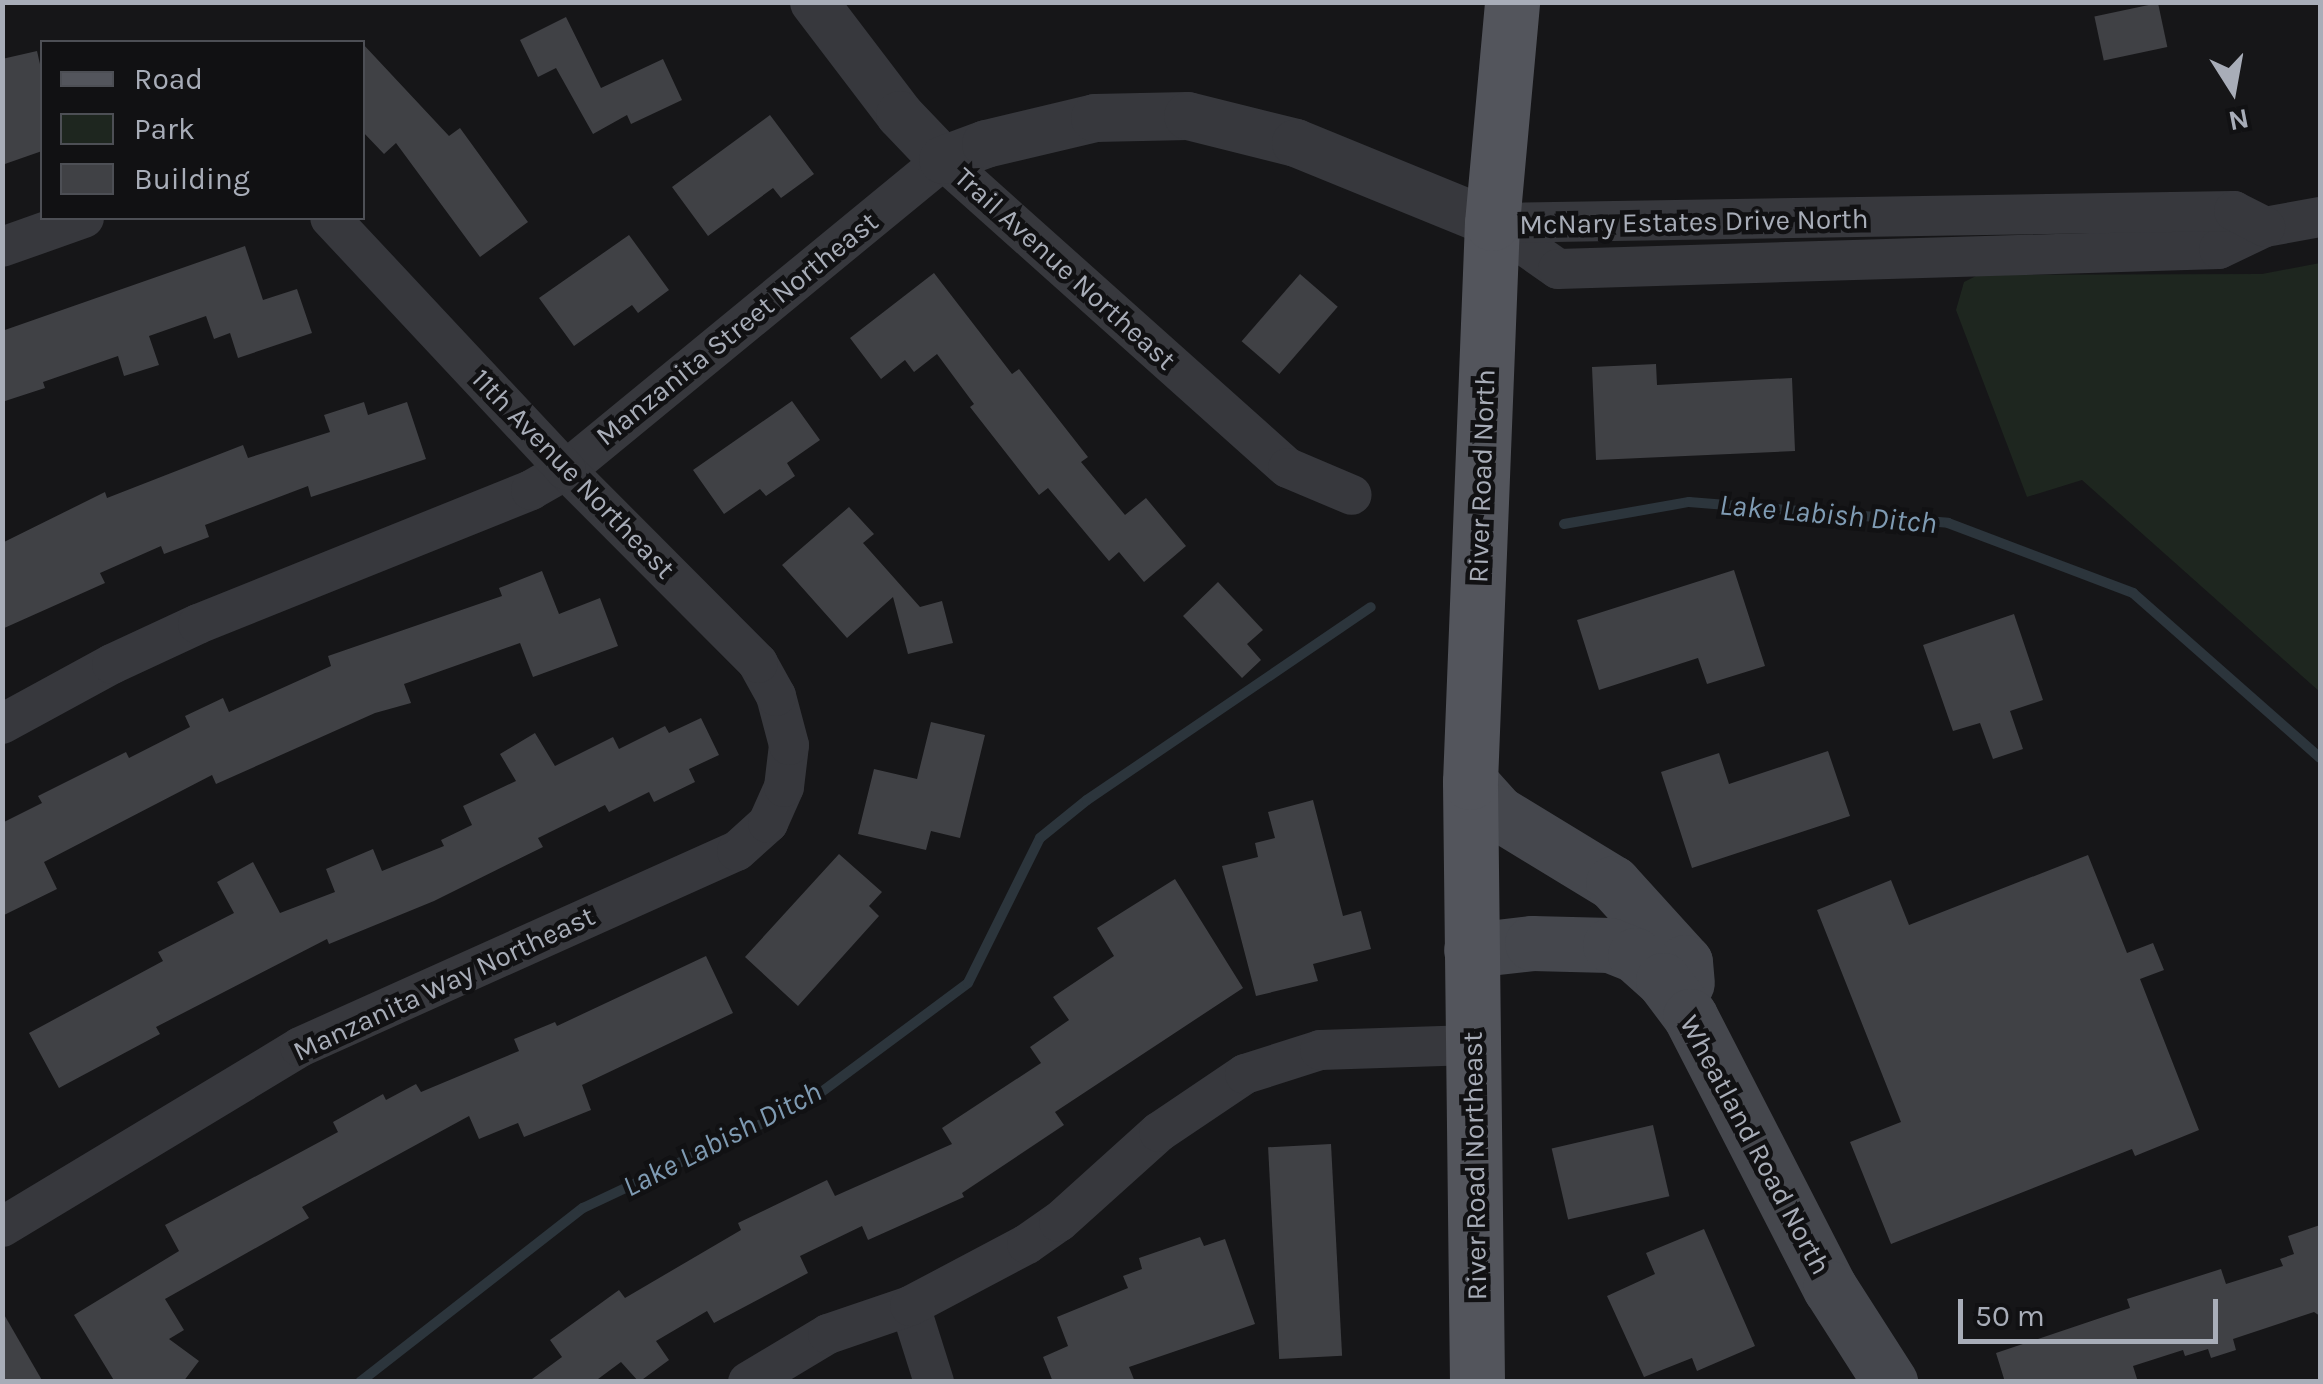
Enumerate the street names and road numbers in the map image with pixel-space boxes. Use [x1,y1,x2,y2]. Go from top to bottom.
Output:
street label: Trail Avenue Northeast [947,161,1183,377]
street label: McNary Estates Drive North [1519,202,1869,242]
street label: Manzanita Street Northeast [589,205,885,453]
street label: 11th Avenue Northeast [464,362,682,586]
street label: River Road North [1461,369,1503,583]
street label: Manzanita Way Northeast [288,899,600,1069]
street label: Wheatland Road North [1672,1010,1838,1280]
street label: River Road Northeast [1456,1031,1494,1301]

